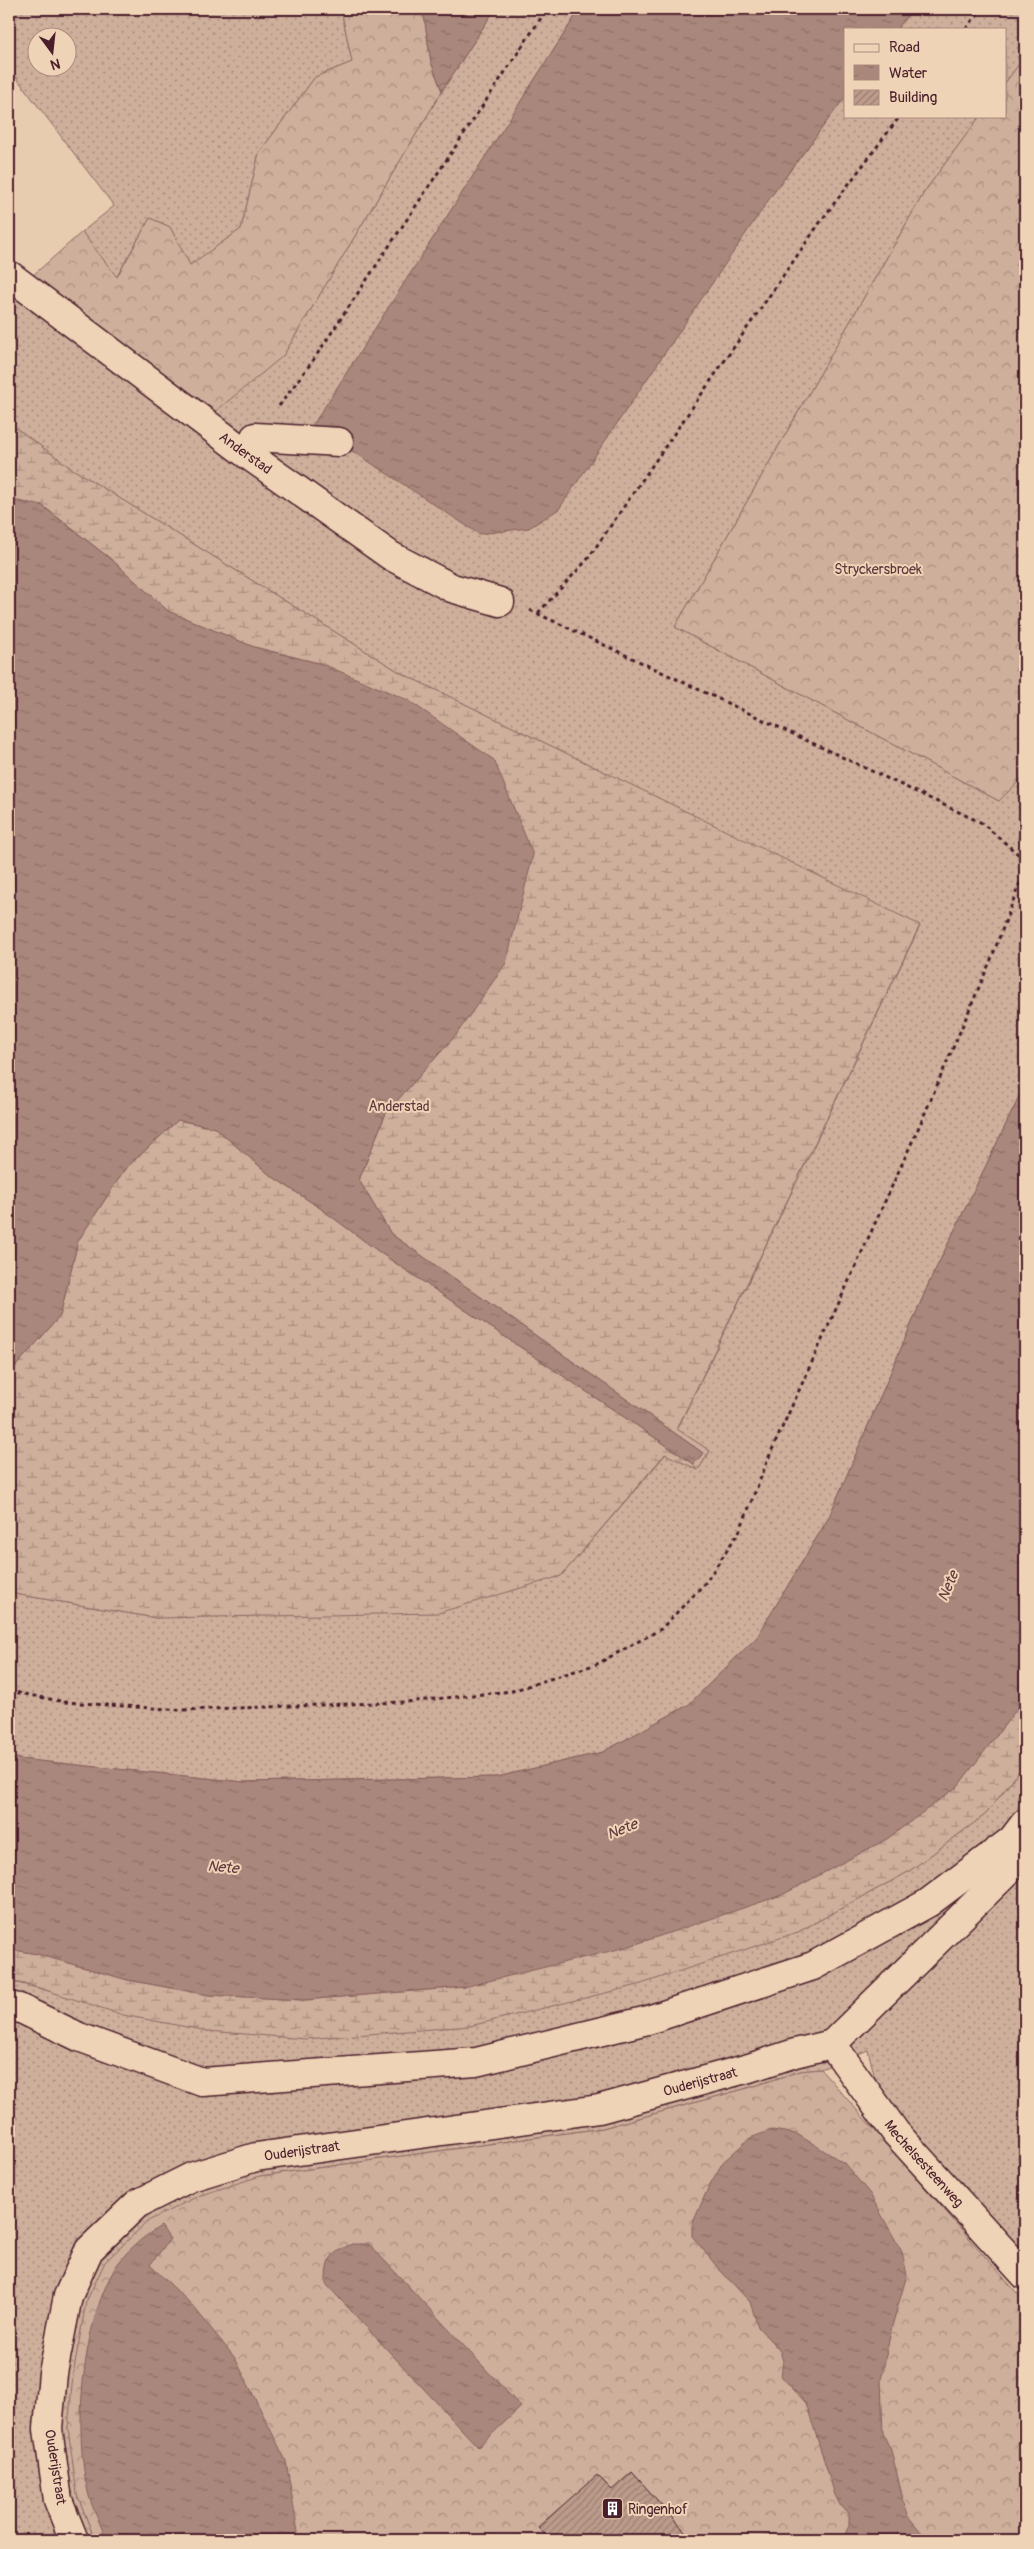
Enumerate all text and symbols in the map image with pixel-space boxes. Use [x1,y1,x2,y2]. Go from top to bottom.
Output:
north arrow [28,28,78,78]
legend [844,28,1006,118]
text: Road [889,38,920,57]
text: N [48,55,62,74]
text: Water [889,64,928,83]
text: Building [889,88,937,107]
street label: Anderstad [216,428,275,478]
park label: Stryckersbroek [834,561,922,578]
park label: Anderstad [368,1098,430,1115]
water label: Nete [934,1567,964,1604]
water label: Nete [604,1814,642,1844]
water label: Nete [207,1857,241,1878]
street label: Ouderijstraat [661,2064,739,2100]
street label: Mechelsesteenweg [880,2117,967,2211]
street label: Ouderijstraat [263,2137,341,2165]
street label: Ouderijstraat [41,2428,70,2506]
building icon: Ringenhof [600,2497,624,2521]
place label: Ringenhof [628,2501,688,2518]

